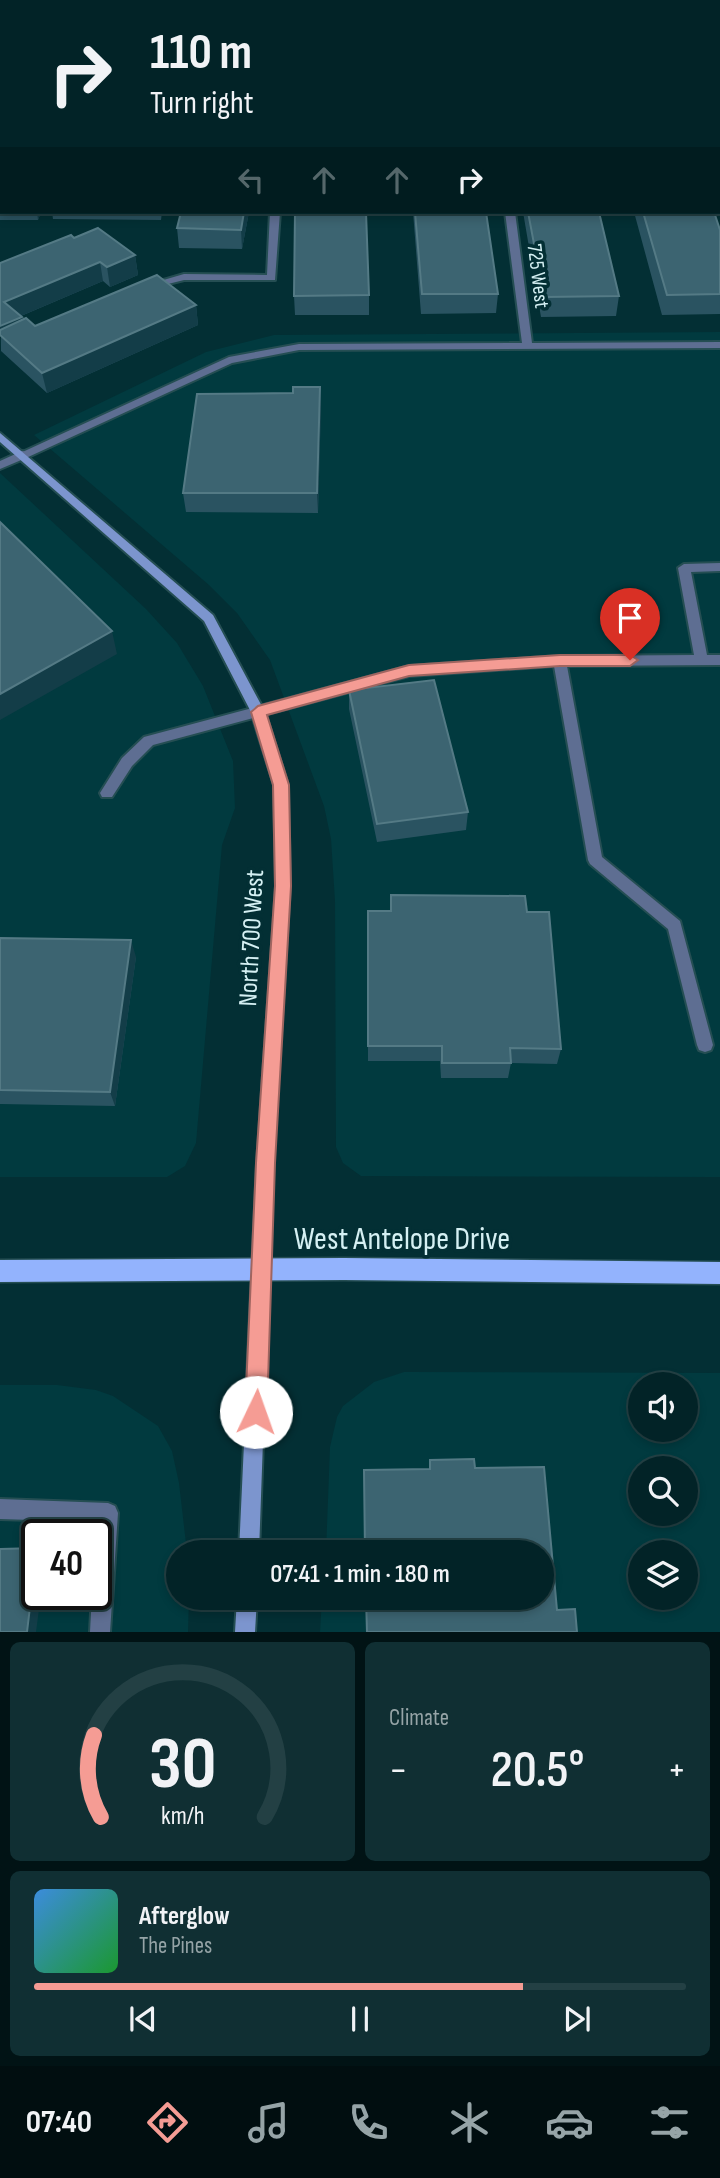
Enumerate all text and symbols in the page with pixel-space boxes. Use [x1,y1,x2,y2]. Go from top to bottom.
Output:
text: 110 m [150,24,252,83]
icon: right [35,28,126,119]
text: Turn right [150,84,254,123]
icon: left [232,161,270,199]
icon: ahead [305,161,343,199]
icon: ahead [378,161,416,199]
icon: right [451,161,489,199]
street label: 725 West [522,242,554,310]
pin [600,588,660,660]
icon: arrive [611,599,649,637]
street label: North 700 West [233,869,271,1007]
street label: West Antelope Drive [294,1220,510,1259]
map controls [628,1372,698,1610]
button: sound [628,1372,698,1442]
position arrow [219,1375,293,1449]
button: search [628,1456,698,1526]
speed limit sign: 40 [21,1519,112,1610]
button: layers [628,1540,698,1610]
text: 07:41 · 1 min · 180 m [270,1559,450,1590]
text: Climate [389,1704,449,1732]
text: 30 [149,1722,216,1810]
text: 20.5° [491,1739,584,1802]
text: − [389,1748,408,1793]
text: + [667,1748,686,1793]
text: km/h [161,1801,204,1832]
text: Afterglow [139,1901,230,1932]
text: The Pines [139,1932,212,1960]
icon: previous [124,2000,162,2038]
icon: pause [341,2000,379,2038]
icon: next [558,2000,596,2038]
icon: directions [143,2098,192,2147]
icon: music [244,2098,293,2147]
icon: phone [344,2098,393,2147]
icon: climate [445,2098,494,2147]
icon: car [545,2098,594,2147]
icon: filters [645,2098,694,2147]
text: 07:40 [26,2103,92,2142]

